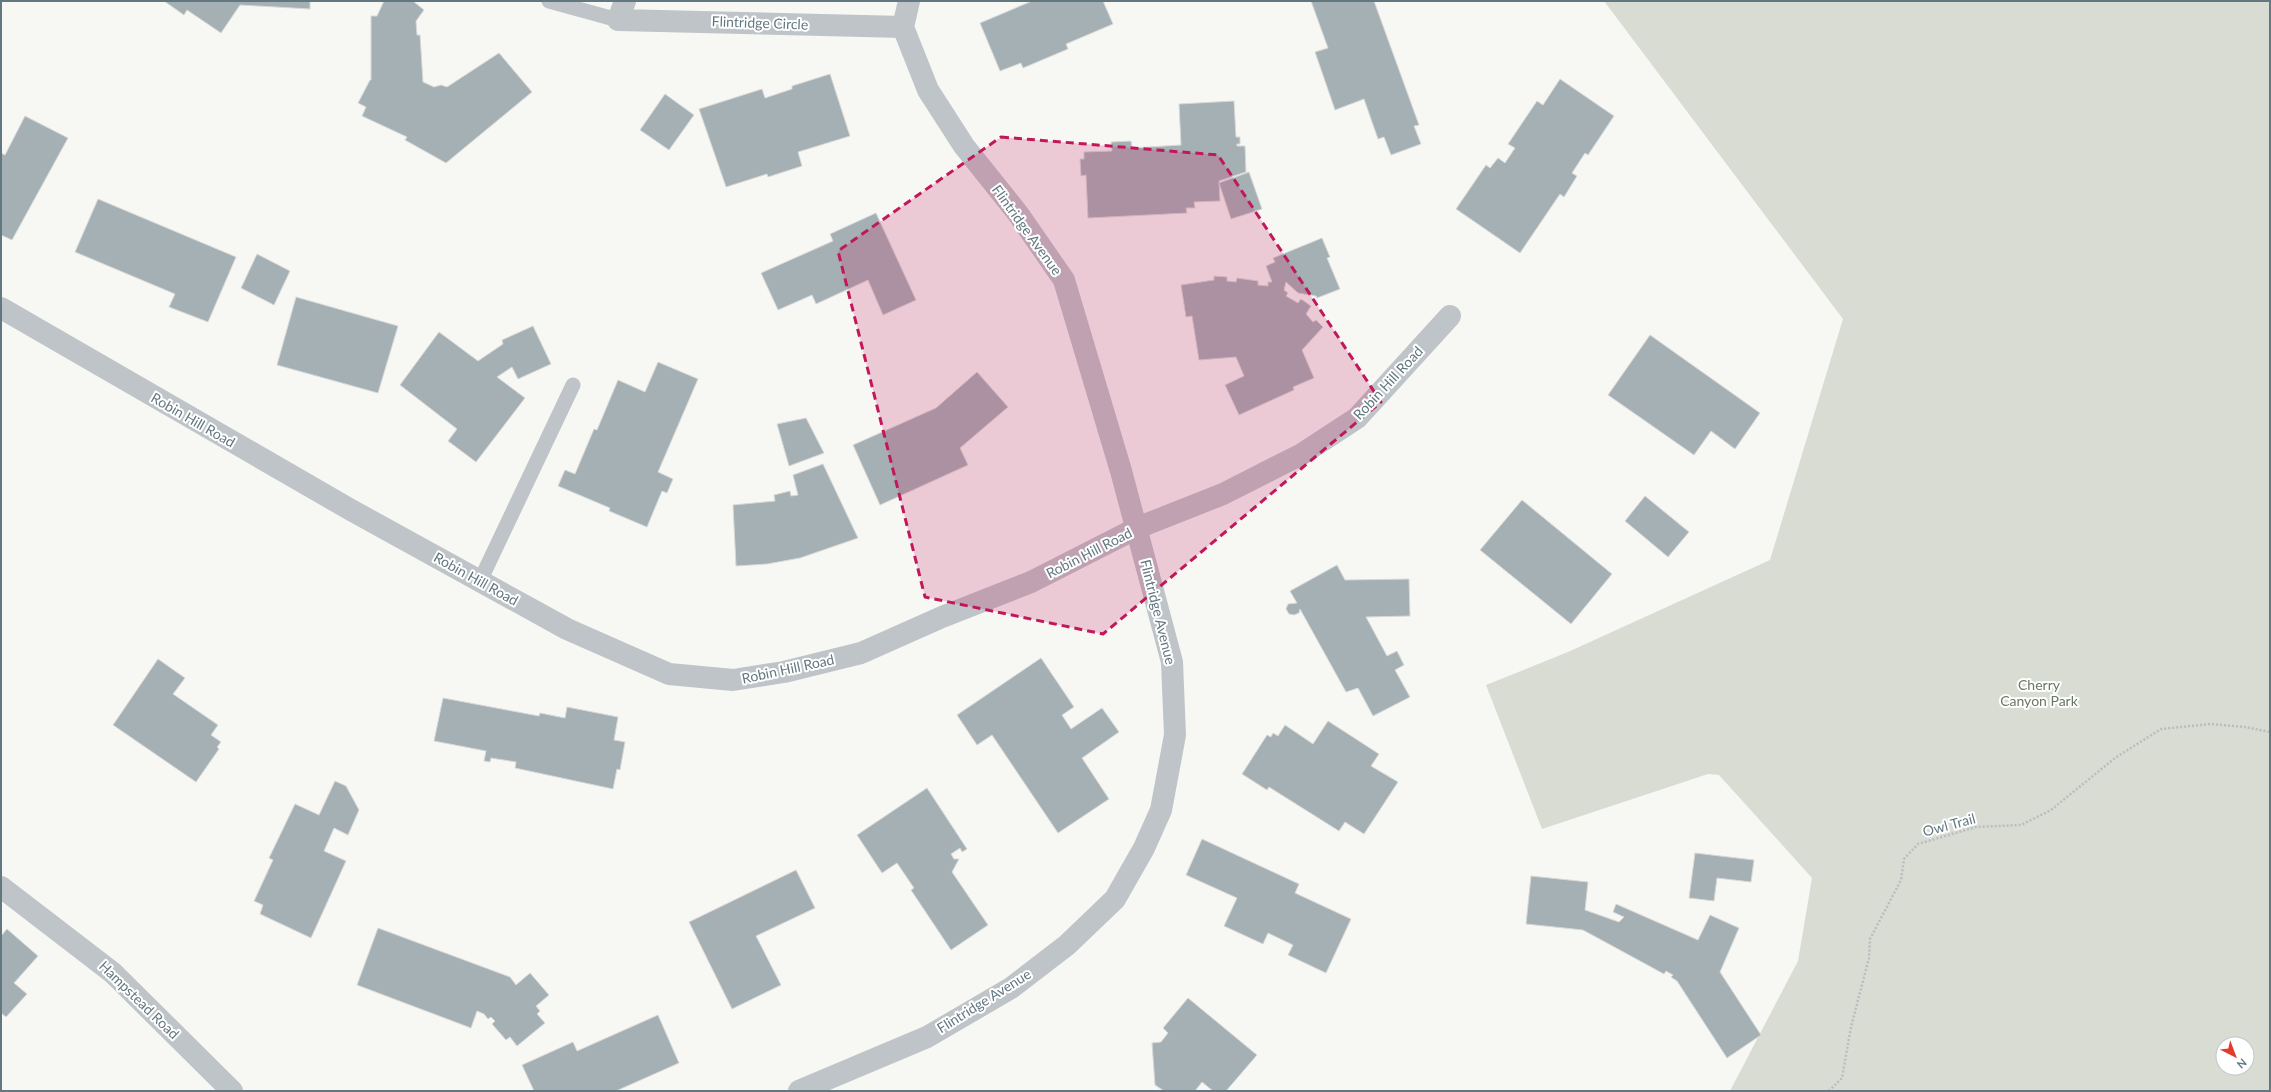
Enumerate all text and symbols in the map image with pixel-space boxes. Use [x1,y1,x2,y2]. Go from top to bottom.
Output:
street label: Flintridge Circle [711,12,809,33]
street label: Flintridge Avenue [989,181,1066,278]
street label: Robin Hill Road [1349,342,1426,423]
street label: Robin Hill Road [148,389,238,450]
street label: Robin Hill Road [1043,524,1135,581]
street label: Robin Hill Road [431,548,521,609]
street label: Flintridge Avenue [1137,558,1180,666]
street label: Robin Hill Road [740,650,836,687]
park label: Cherry Canyon Park [2000,676,2079,709]
street label: Owl Trail [1921,809,1977,840]
street label: Hampstead Road [96,957,183,1042]
street label: Flintridge Avenue [934,965,1034,1036]
north arrow [2215,1036,2255,1076]
text: N [2235,1056,2250,1071]

